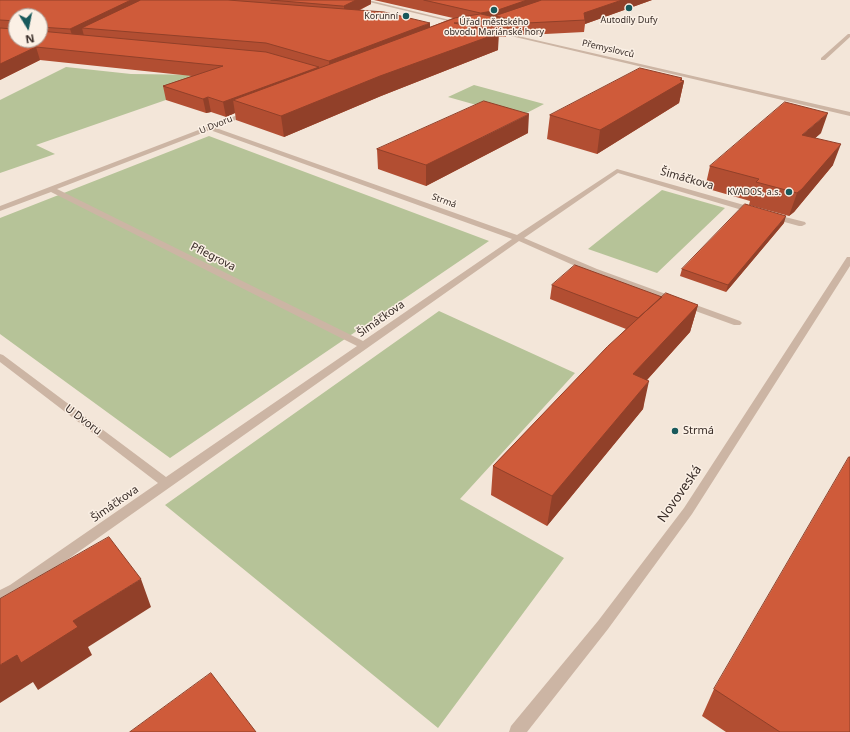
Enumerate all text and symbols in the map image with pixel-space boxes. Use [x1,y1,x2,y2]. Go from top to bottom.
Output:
marker: Autodíly Dufy [624,3,634,13]
marker: Úřad městského obvodu Mariánské hory [489,5,499,15]
north arrow [8,8,48,48]
place label: Korunní [364,11,398,21]
marker: Korunní [401,11,411,21]
place label: Autodíly Dufy [601,15,657,25]
place label: Úřad městského obvodu Mariánské hory [444,17,544,38]
text: N [24,31,36,47]
street label: Přemyslovců [581,38,635,60]
street label: U Dvoru [198,113,234,137]
street label: Šimáčkova [659,165,715,193]
place label: KVADOS, a.s. [727,187,781,197]
marker: KVADOS, a.s. [784,187,794,197]
street label: Strmá [430,192,458,210]
street label: Pflegrova [188,240,238,274]
street label: Šimáčkova [355,298,407,340]
street label: U Dvoru [62,402,104,438]
place label: Strmá [683,424,714,438]
marker: Strmá [670,426,680,436]
street label: Novoveská [655,462,705,526]
street label: Šimáčkova [89,483,141,525]

